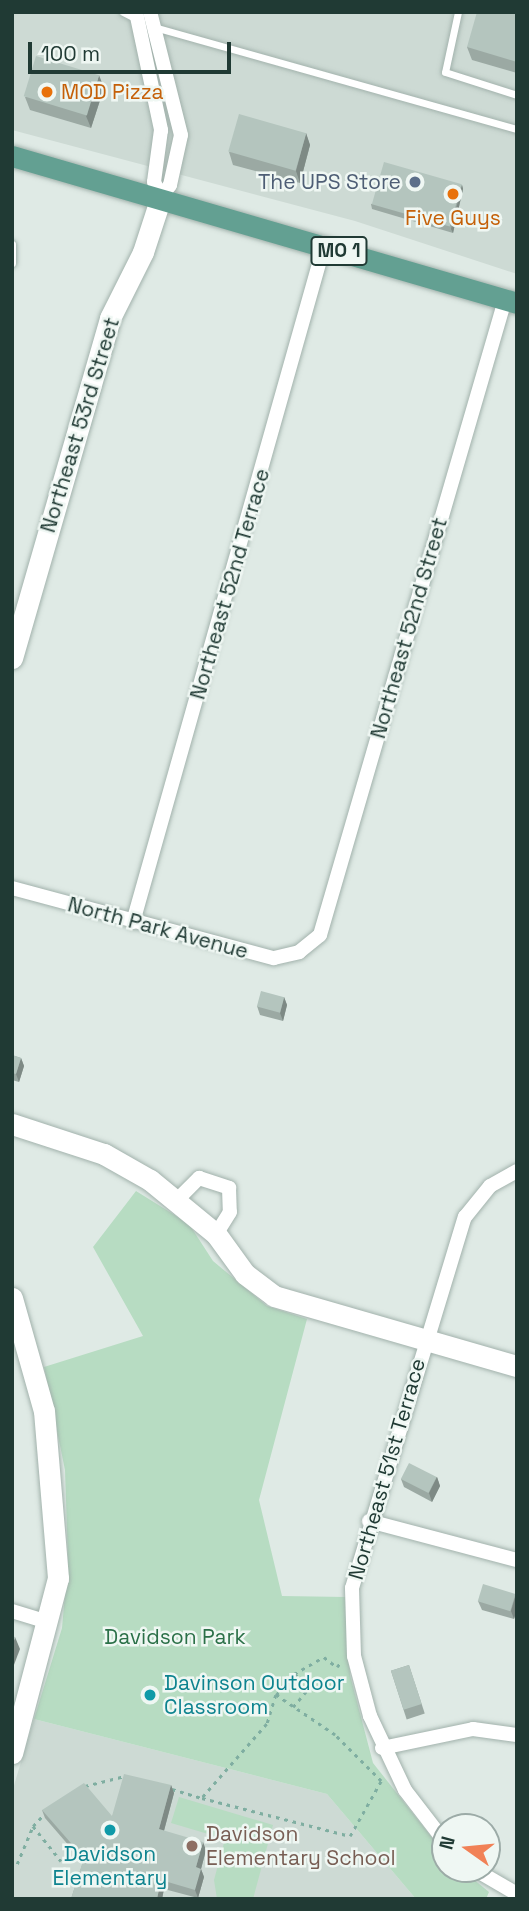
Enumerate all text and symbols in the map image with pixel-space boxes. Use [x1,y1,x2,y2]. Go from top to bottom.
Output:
scale bar [32,28,234,72]
text: 100 m [41,40,100,67]
place label: MOD Pizza [61,79,164,105]
marker: MOD Pizza [39,84,55,100]
place label: The UPS Store [258,169,401,195]
marker: The UPS Store [407,174,423,190]
marker: Five Guys [445,186,461,202]
place label: Five Guys [405,205,501,231]
road number: MO 1 [309,235,369,266]
street label: Northeast 53rd Street [35,314,125,536]
street label: Northeast 52nd Terrace [185,465,275,703]
street label: Northeast 52nd Street [365,515,453,741]
street label: North Park Avenue [65,892,251,964]
street label: Northeast 51st Terrace [343,1355,431,1583]
park label: Davidson Park [104,1624,246,1650]
place label: Davinson Outdoor Classroom [164,1670,345,1720]
marker: Davinson Outdoor Classroom [142,1687,158,1703]
north arrow [431,1813,501,1883]
place label: Davidson Elementary School [206,1821,396,1871]
marker: Davidson Elementary [102,1822,118,1838]
text: N [433,1834,461,1852]
marker: Davidson Elementary School [184,1838,200,1854]
place label: Davidson Elementary [53,1841,167,1891]

